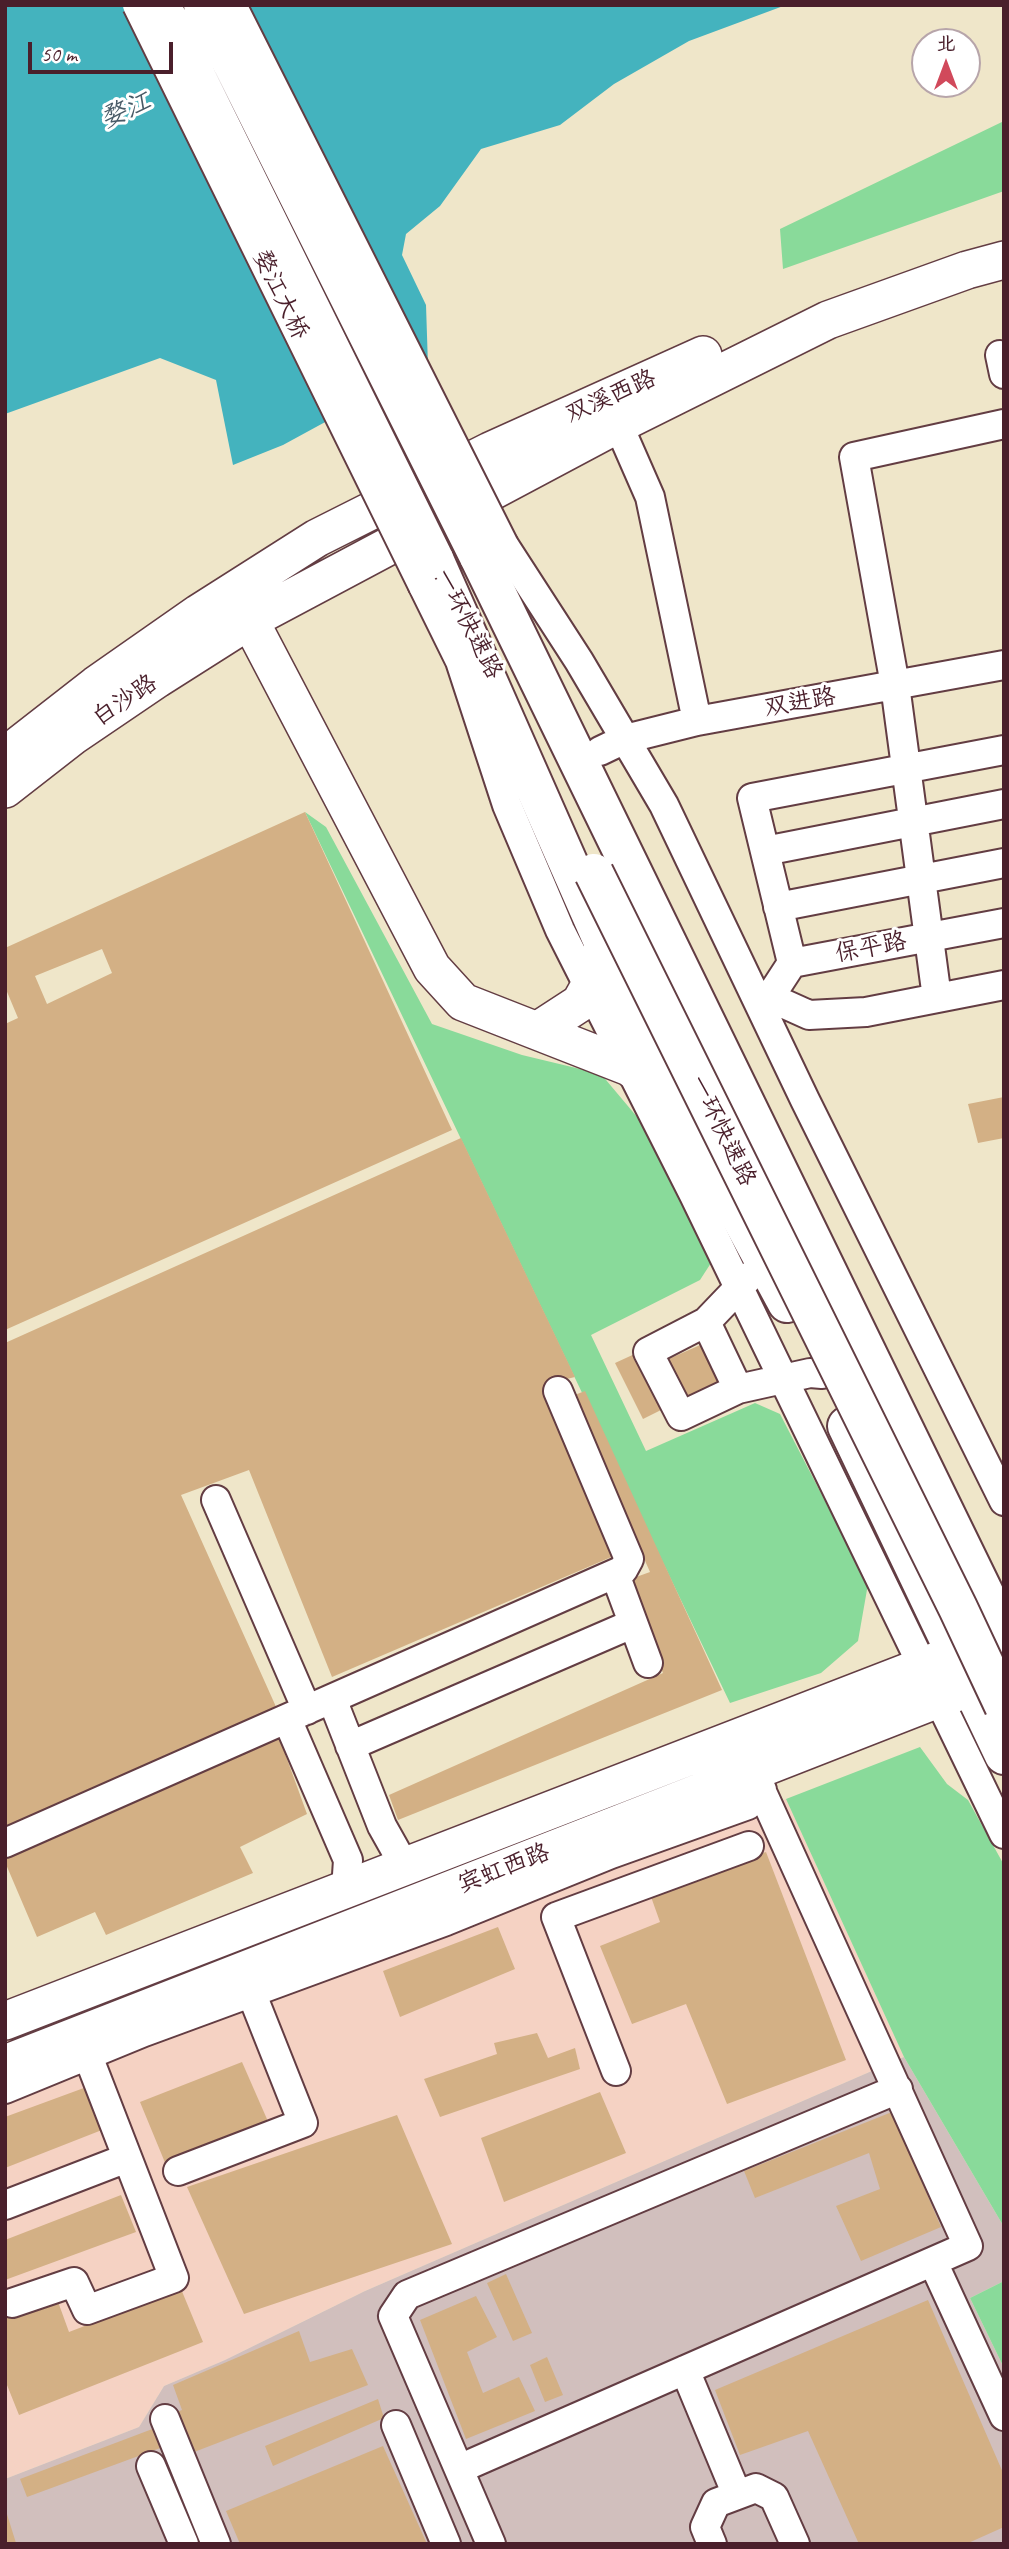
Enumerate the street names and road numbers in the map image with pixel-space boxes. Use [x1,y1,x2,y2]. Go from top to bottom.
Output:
street label: 婺江大桥 [246,246,314,344]
street label: 双溪西路 [561,364,661,430]
street label: 一环快速路 [428,564,508,684]
street label: 白沙路 [87,669,163,733]
street label: 双进路 [762,683,838,723]
street label: 保平路 [833,927,909,969]
street label: 一环快速路 [683,1071,761,1191]
street label: 宾虹西路 [454,1838,554,1900]

